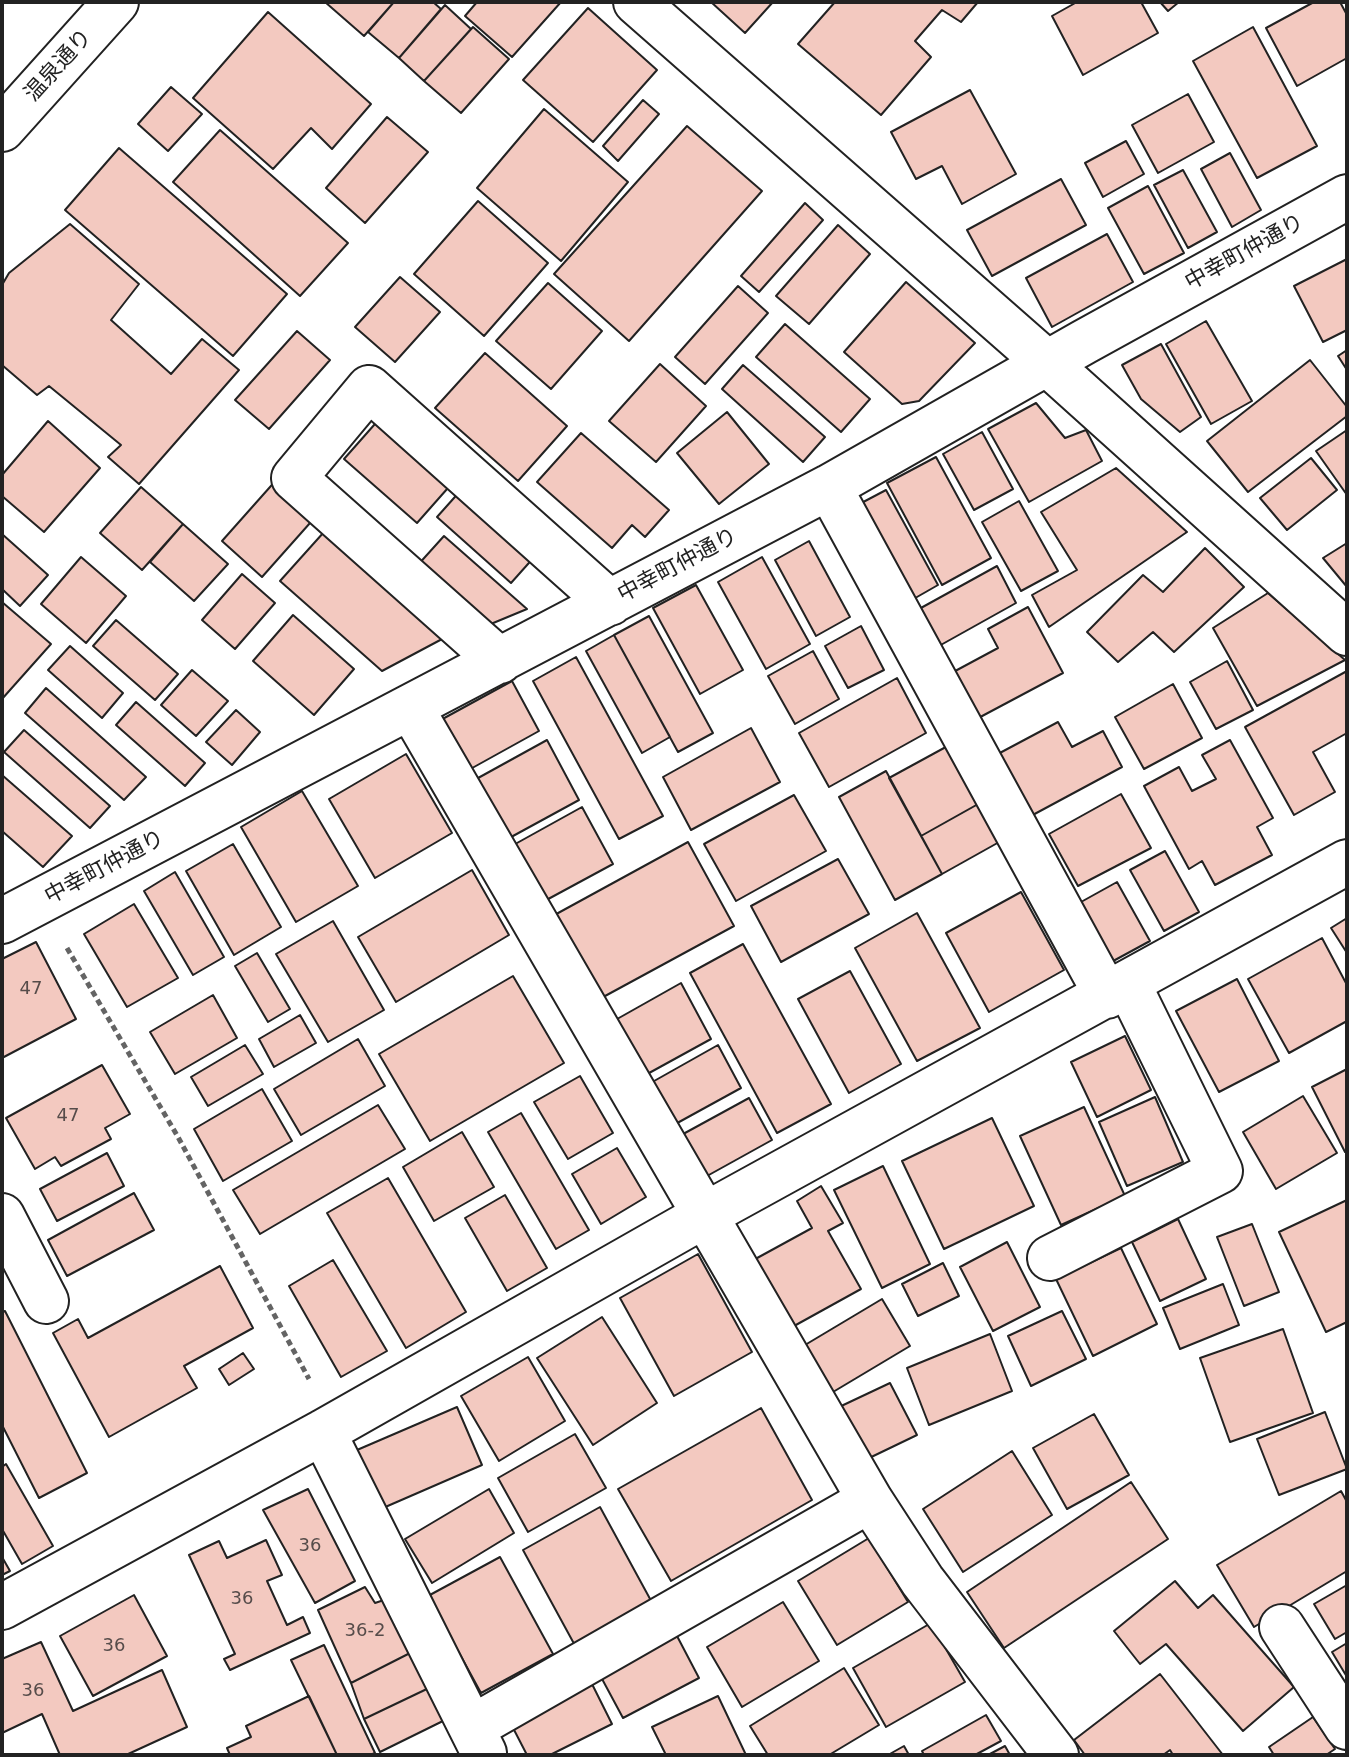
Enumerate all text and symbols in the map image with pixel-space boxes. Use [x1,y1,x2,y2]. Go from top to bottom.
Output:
street label: 温泉通り [20,24,98,108]
street label: 中幸町仲通り [1181,209,1309,297]
street label: 中幸町仲通り [614,523,742,609]
street label: 中幸町仲通り [41,825,169,911]
house number: 47 [20,978,42,1000]
house number: 47 [57,1105,79,1127]
house number: 36 [299,1535,321,1557]
house number: 36 [231,1588,253,1610]
house number: 36-2 [345,1620,385,1642]
house number: 36 [103,1635,125,1657]
house number: 36 [22,1680,44,1702]

